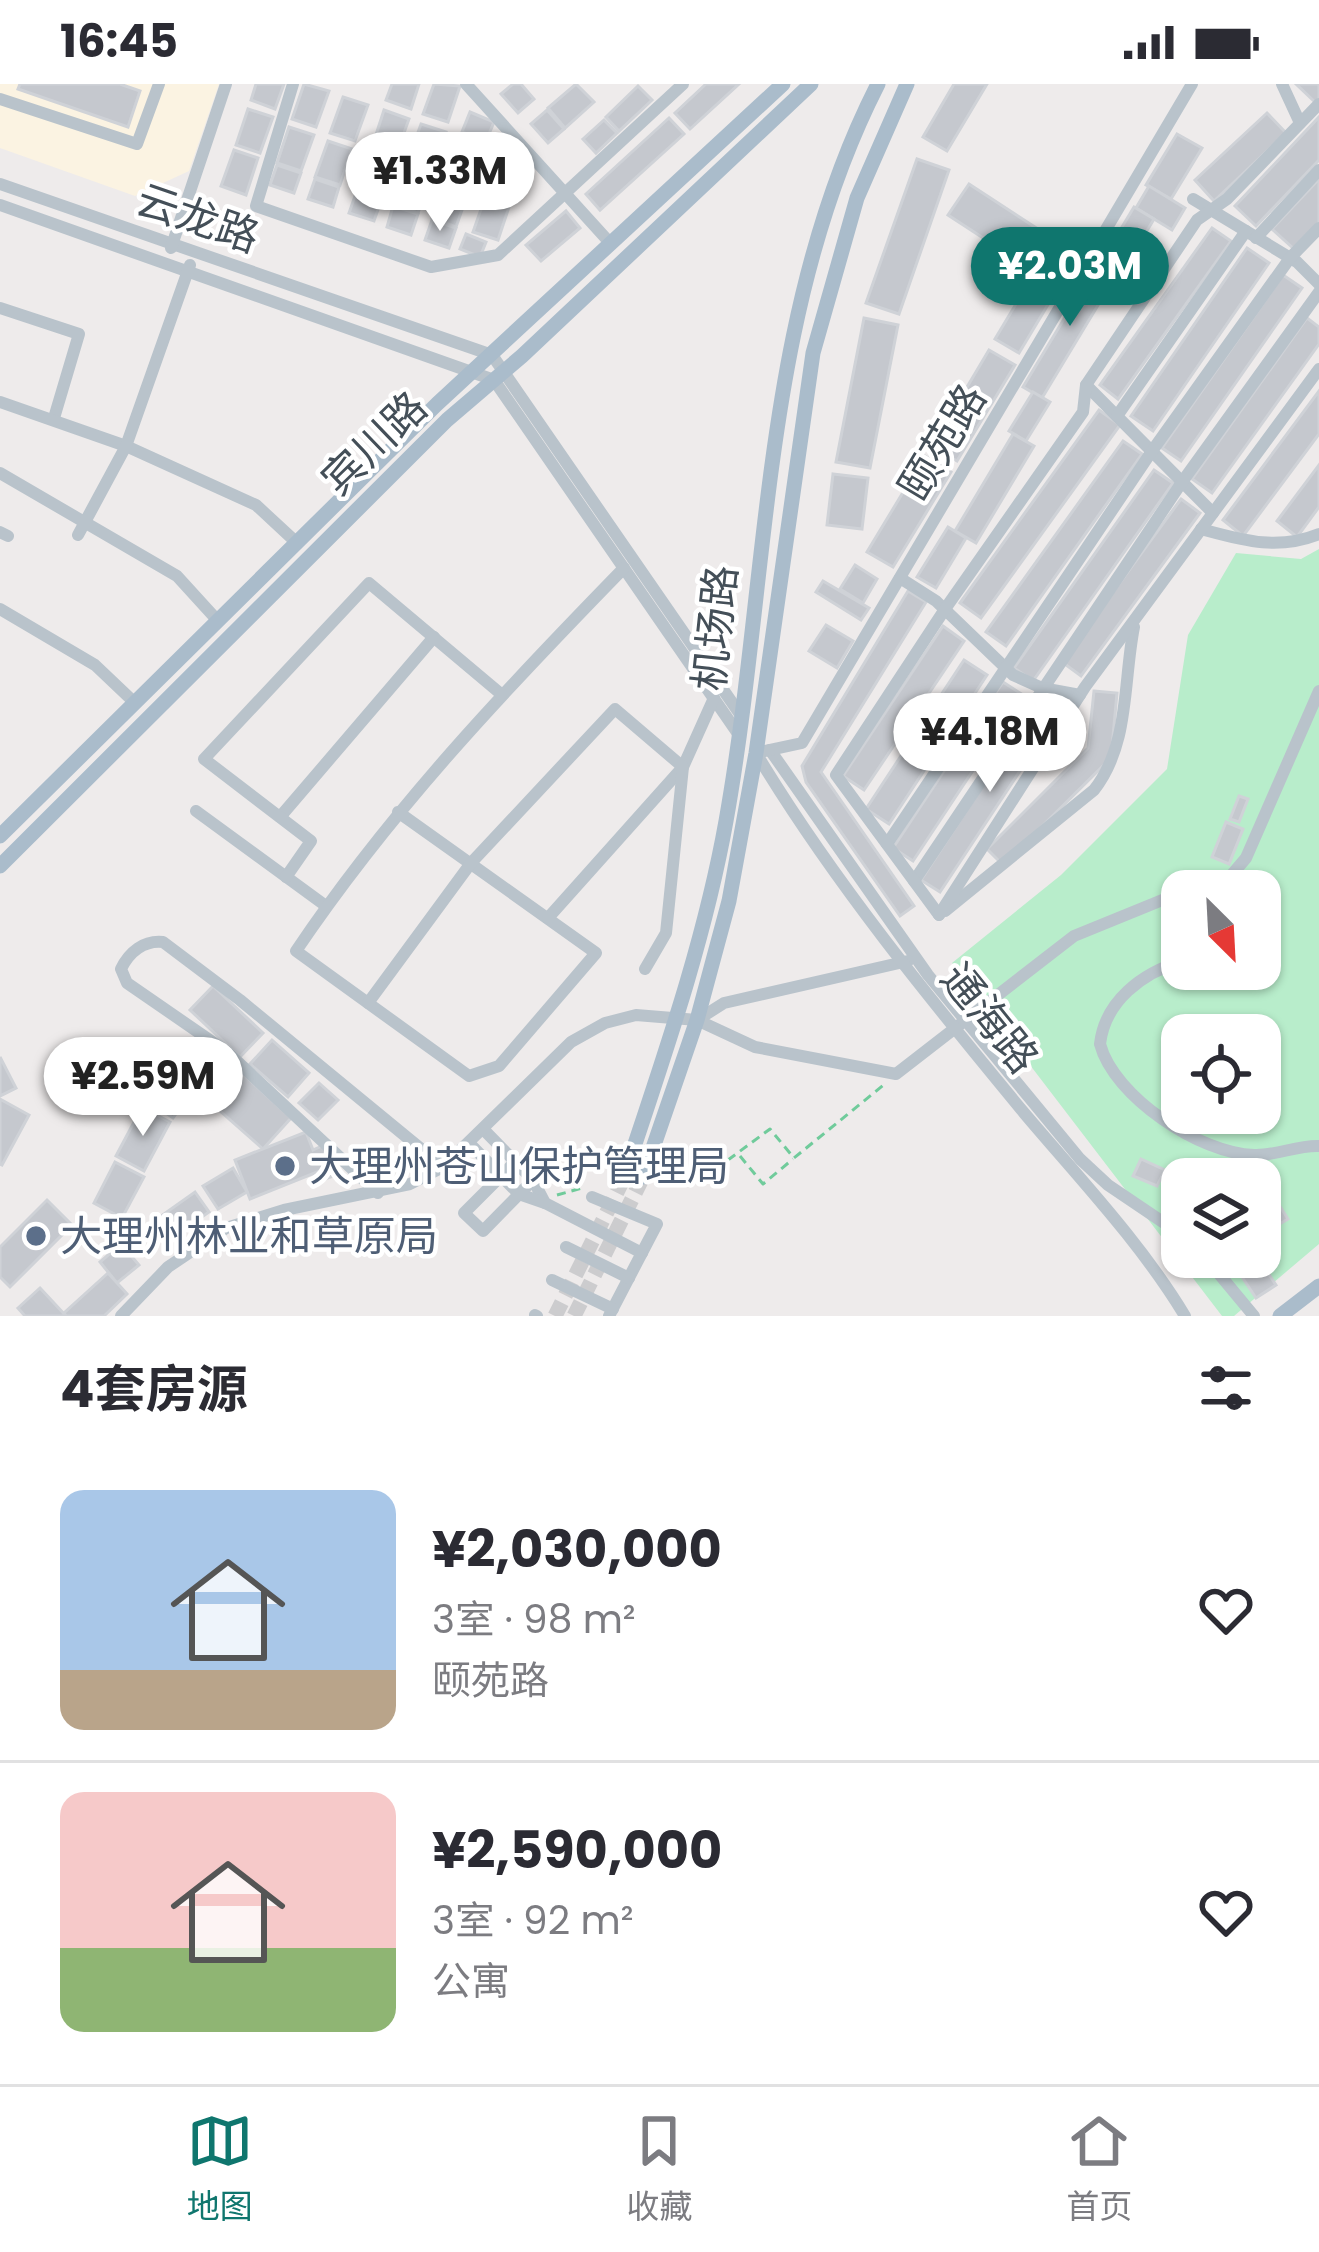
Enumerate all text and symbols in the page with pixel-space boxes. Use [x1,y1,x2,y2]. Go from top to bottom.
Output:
text: 16:45 [60,10,178,73]
pin: ¥1.33M [342,132,538,234]
text: ¥1.33M [373,143,507,198]
street label: 云龙路 [129,170,267,267]
pin: ¥2.03M [972,227,1168,329]
text: ¥2.03M [998,238,1142,293]
street label: 颐苑路 [885,373,1000,511]
street label: 宾川路 [309,378,440,508]
street label: 机场路 [680,562,751,694]
pin: ¥4.18M [892,693,1088,795]
text: ¥4.18M [920,704,1060,759]
north arrow [1161,870,1281,990]
map controls [1161,870,1281,1278]
street label: 通海路 [927,951,1052,1086]
button: locate [1161,1014,1281,1134]
pin: ¥2.59M [45,1037,241,1139]
text: ¥2.59M [71,1048,215,1103]
place label: 大理州苍山保护管理局 [309,1137,729,1196]
marker: 大理州苍山保护管理局 [272,1153,298,1179]
button: layers [1161,1158,1281,1278]
place label: 大理州林业和草原局 [60,1207,438,1266]
marker: 大理州林业和草原局 [23,1223,49,1249]
text: 4套房源 [60,1353,248,1425]
icon: filters [1193,1355,1259,1421]
text: ¥2,030,000 [432,1513,722,1585]
icon: home [156,1538,300,1682]
icon: heart [1193,1577,1259,1643]
text: 3室 · 98 m² [432,1592,636,1647]
text: 颐苑路 [432,1653,549,1708]
text: ¥2,590,000 [432,1814,722,1886]
icon: home [156,1840,300,1984]
icon: heart [1193,1879,1259,1945]
text: 3室 · 92 m² [432,1893,634,1948]
text: 公寓 [432,1954,510,2009]
tab: 地图 [187,2108,253,2232]
tab: 收藏 [626,2108,692,2232]
tab: 首页 [1066,2108,1132,2232]

